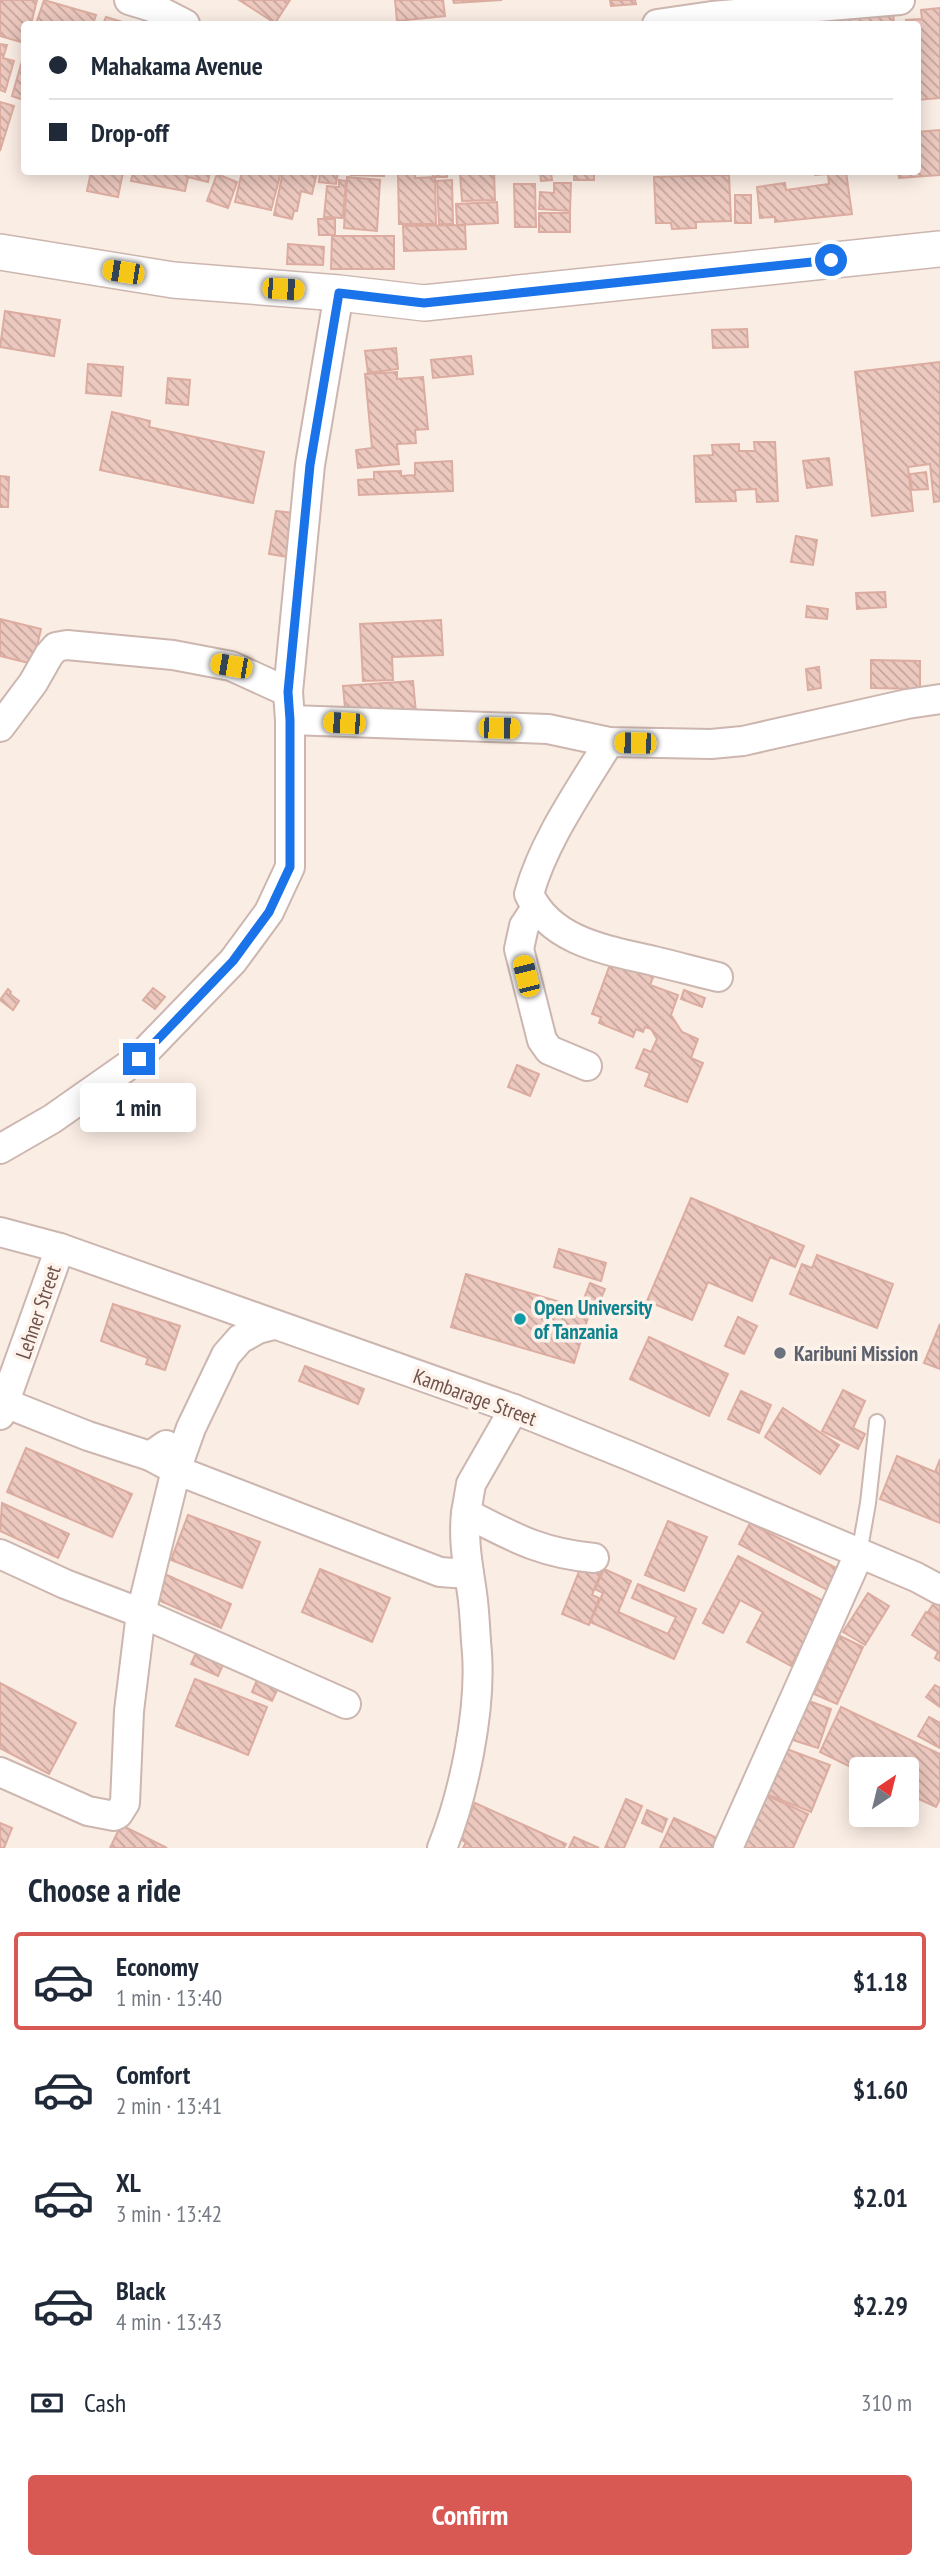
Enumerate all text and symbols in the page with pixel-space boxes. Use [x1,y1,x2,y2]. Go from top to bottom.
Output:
text: Mahakama Avenue [91,49,263,82]
text: Drop-off [91,116,169,149]
route start [815,244,847,276]
car [101,258,146,286]
car [262,277,305,301]
car [209,652,254,680]
car [323,711,366,735]
car [478,717,521,739]
car [614,732,657,754]
car [511,953,542,999]
route end [123,1043,155,1075]
callout: 1 min [81,1084,197,1132]
text: 1 min [115,1093,161,1122]
street label: Lehner Street [9,1261,67,1362]
place label: Open University of Tanzania [534,1294,653,1345]
marker: Open University of Tanzania [512,1311,528,1327]
place label: Karibuni Mission [794,1340,918,1367]
marker: Karibuni Mission [772,1345,788,1361]
street label: Kambarage Street [410,1362,541,1432]
north arrow [849,1757,919,1827]
map controls [849,1757,919,1827]
text: Choose a ride [28,1869,181,1911]
icon: car [32,1950,95,2013]
text: Economy [116,1950,198,1983]
text: $1.18 [853,1965,908,1998]
text: 1 min · 13:40 [116,1983,222,2012]
icon: car [32,2058,95,2121]
text: Comfort [116,2058,190,2091]
text: $1.60 [853,2073,908,2106]
text: 2 min · 13:41 [116,2091,222,2120]
icon: car [32,2166,95,2229]
text: XL [116,2166,141,2199]
text: $2.01 [853,2181,908,2214]
text: 3 min · 13:42 [116,2199,222,2228]
icon: car [32,2274,95,2337]
text: Black [116,2274,166,2307]
text: $2.29 [853,2289,908,2322]
text: 4 min · 13:43 [116,2307,222,2336]
icon: cash [28,2384,66,2422]
text: Cash [84,2386,126,2419]
text: 310 m [861,2388,912,2417]
button: Confirm [28,2475,912,2555]

